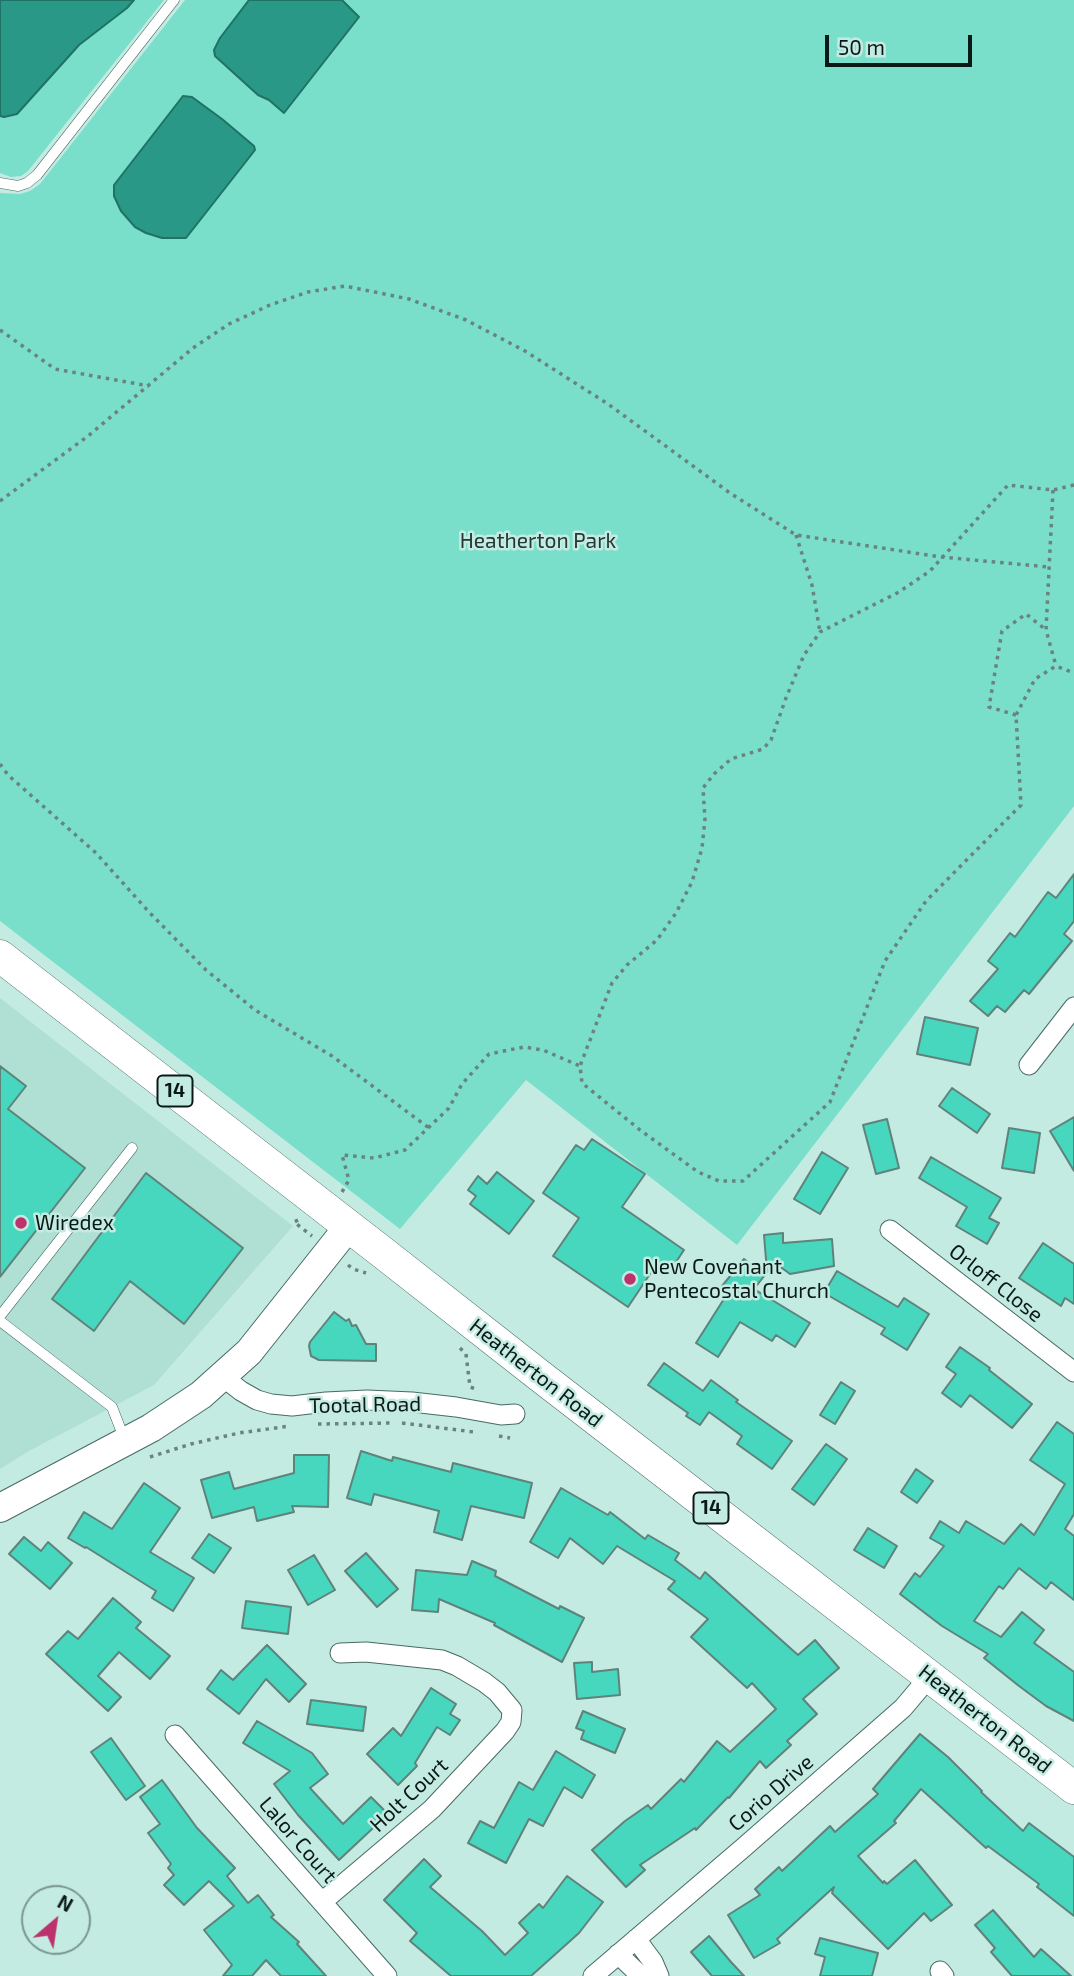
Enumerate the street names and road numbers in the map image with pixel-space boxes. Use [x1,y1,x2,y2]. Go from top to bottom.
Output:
road number: 14 [158,1076,192,1106]
street label: Orloff Close [944,1239,1048,1327]
street label: Heatherton Road [464,1313,608,1433]
street label: Tootal Road [309,1391,421,1419]
road number: 14 [694,1492,728,1524]
street label: Heatherton Road [913,1659,1057,1779]
street label: Corio Drive [723,1749,819,1837]
street label: Holt Court [365,1753,453,1837]
street label: Lalor Court [254,1792,342,1888]

